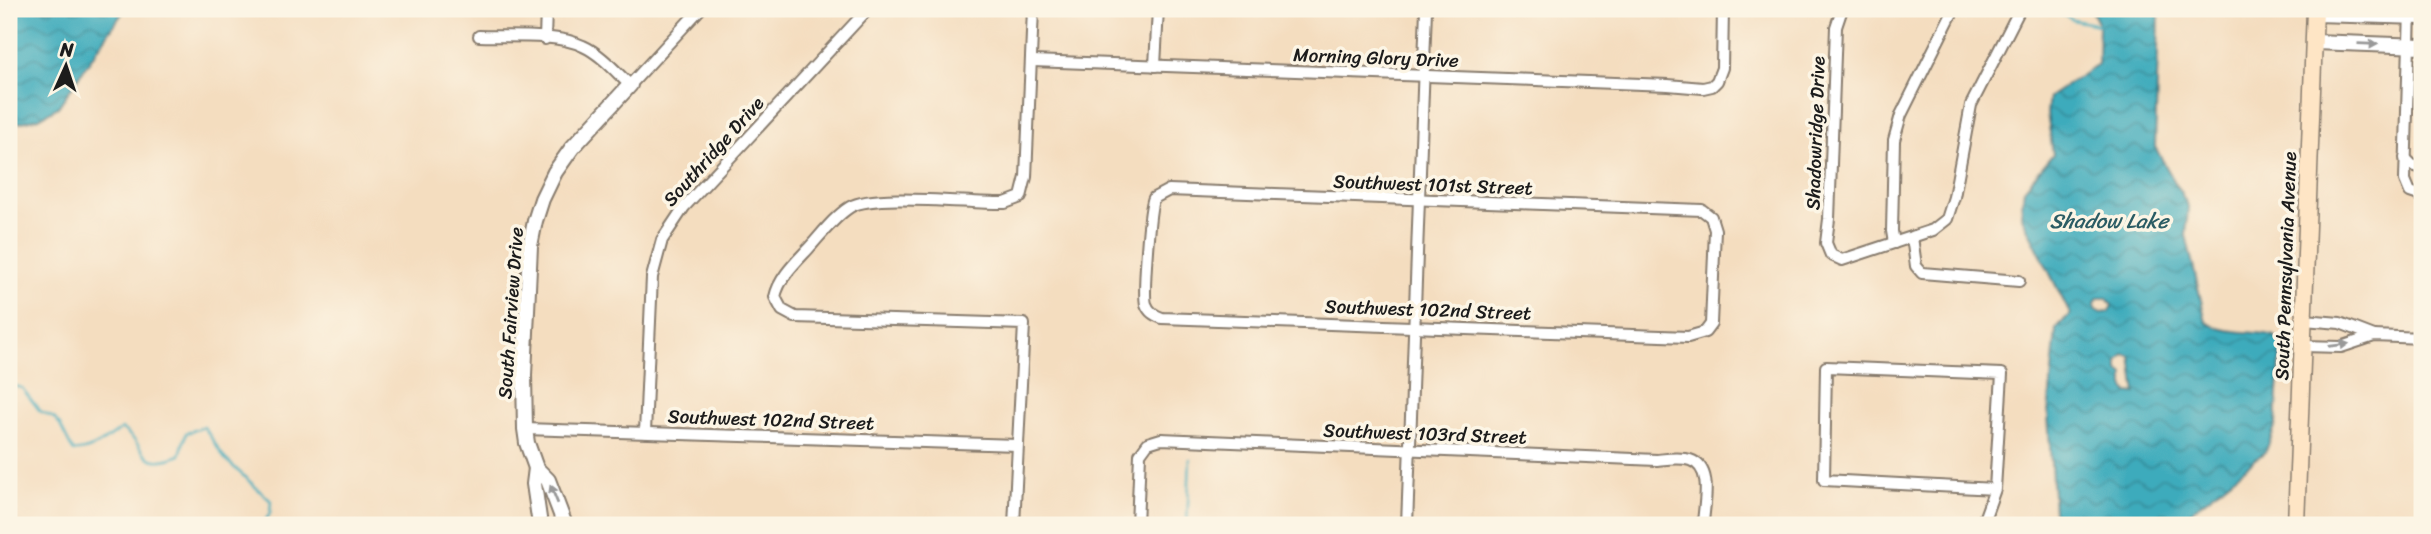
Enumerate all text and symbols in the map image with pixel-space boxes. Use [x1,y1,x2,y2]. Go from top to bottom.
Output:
north arrow [32,32,102,102]
text: N [58,33,75,66]
street label: Morning Glory Drive [1293,38,1460,77]
one-way arrow [2357,38,2379,50]
street label: Shadowridge Drive [1796,56,1835,211]
street label: Southridge Drive [654,88,772,214]
street label: South Pennsylvania Avenue [2265,151,2306,381]
street label: Southwest 101st Street [1333,165,1533,204]
water label: Shadow Lake [2050,202,2171,240]
street label: South Fairview Drive [488,226,533,400]
street label: Southwest 102nd Street [1324,289,1532,330]
one-way arrow [2328,340,2350,351]
street label: Southwest 102nd Street [667,399,875,440]
street label: Southwest 103rd Street [1323,413,1527,454]
one-way arrow [548,484,559,505]

